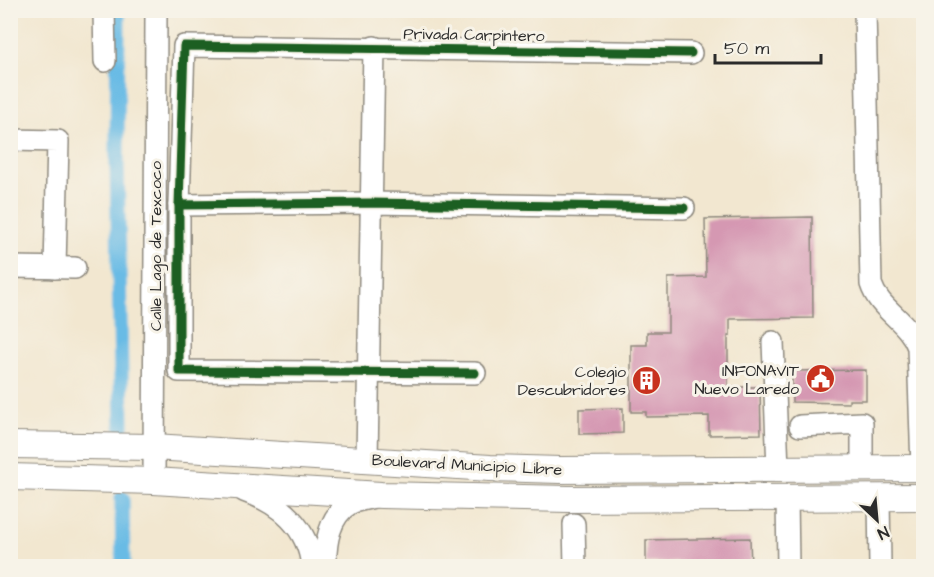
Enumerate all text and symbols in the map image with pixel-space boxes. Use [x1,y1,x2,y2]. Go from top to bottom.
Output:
street label: Privada Carpintero [403,23,545,47]
scale bar [715,27,822,65]
text: 50 m [724,36,769,61]
street label: Calle Lago de Texcoco [145,161,168,331]
place label: INFONAVIT Nuevo Laredo [695,360,799,400]
place label: Colegio Descubridores [518,361,626,401]
public building icon: INFONAVIT Nuevo Laredo [804,363,836,395]
building icon: Colegio Descubridores [631,364,663,396]
street label: Boulevard Municipio Libre [371,449,563,481]
north arrow [847,490,907,550]
text: N [874,520,892,545]

